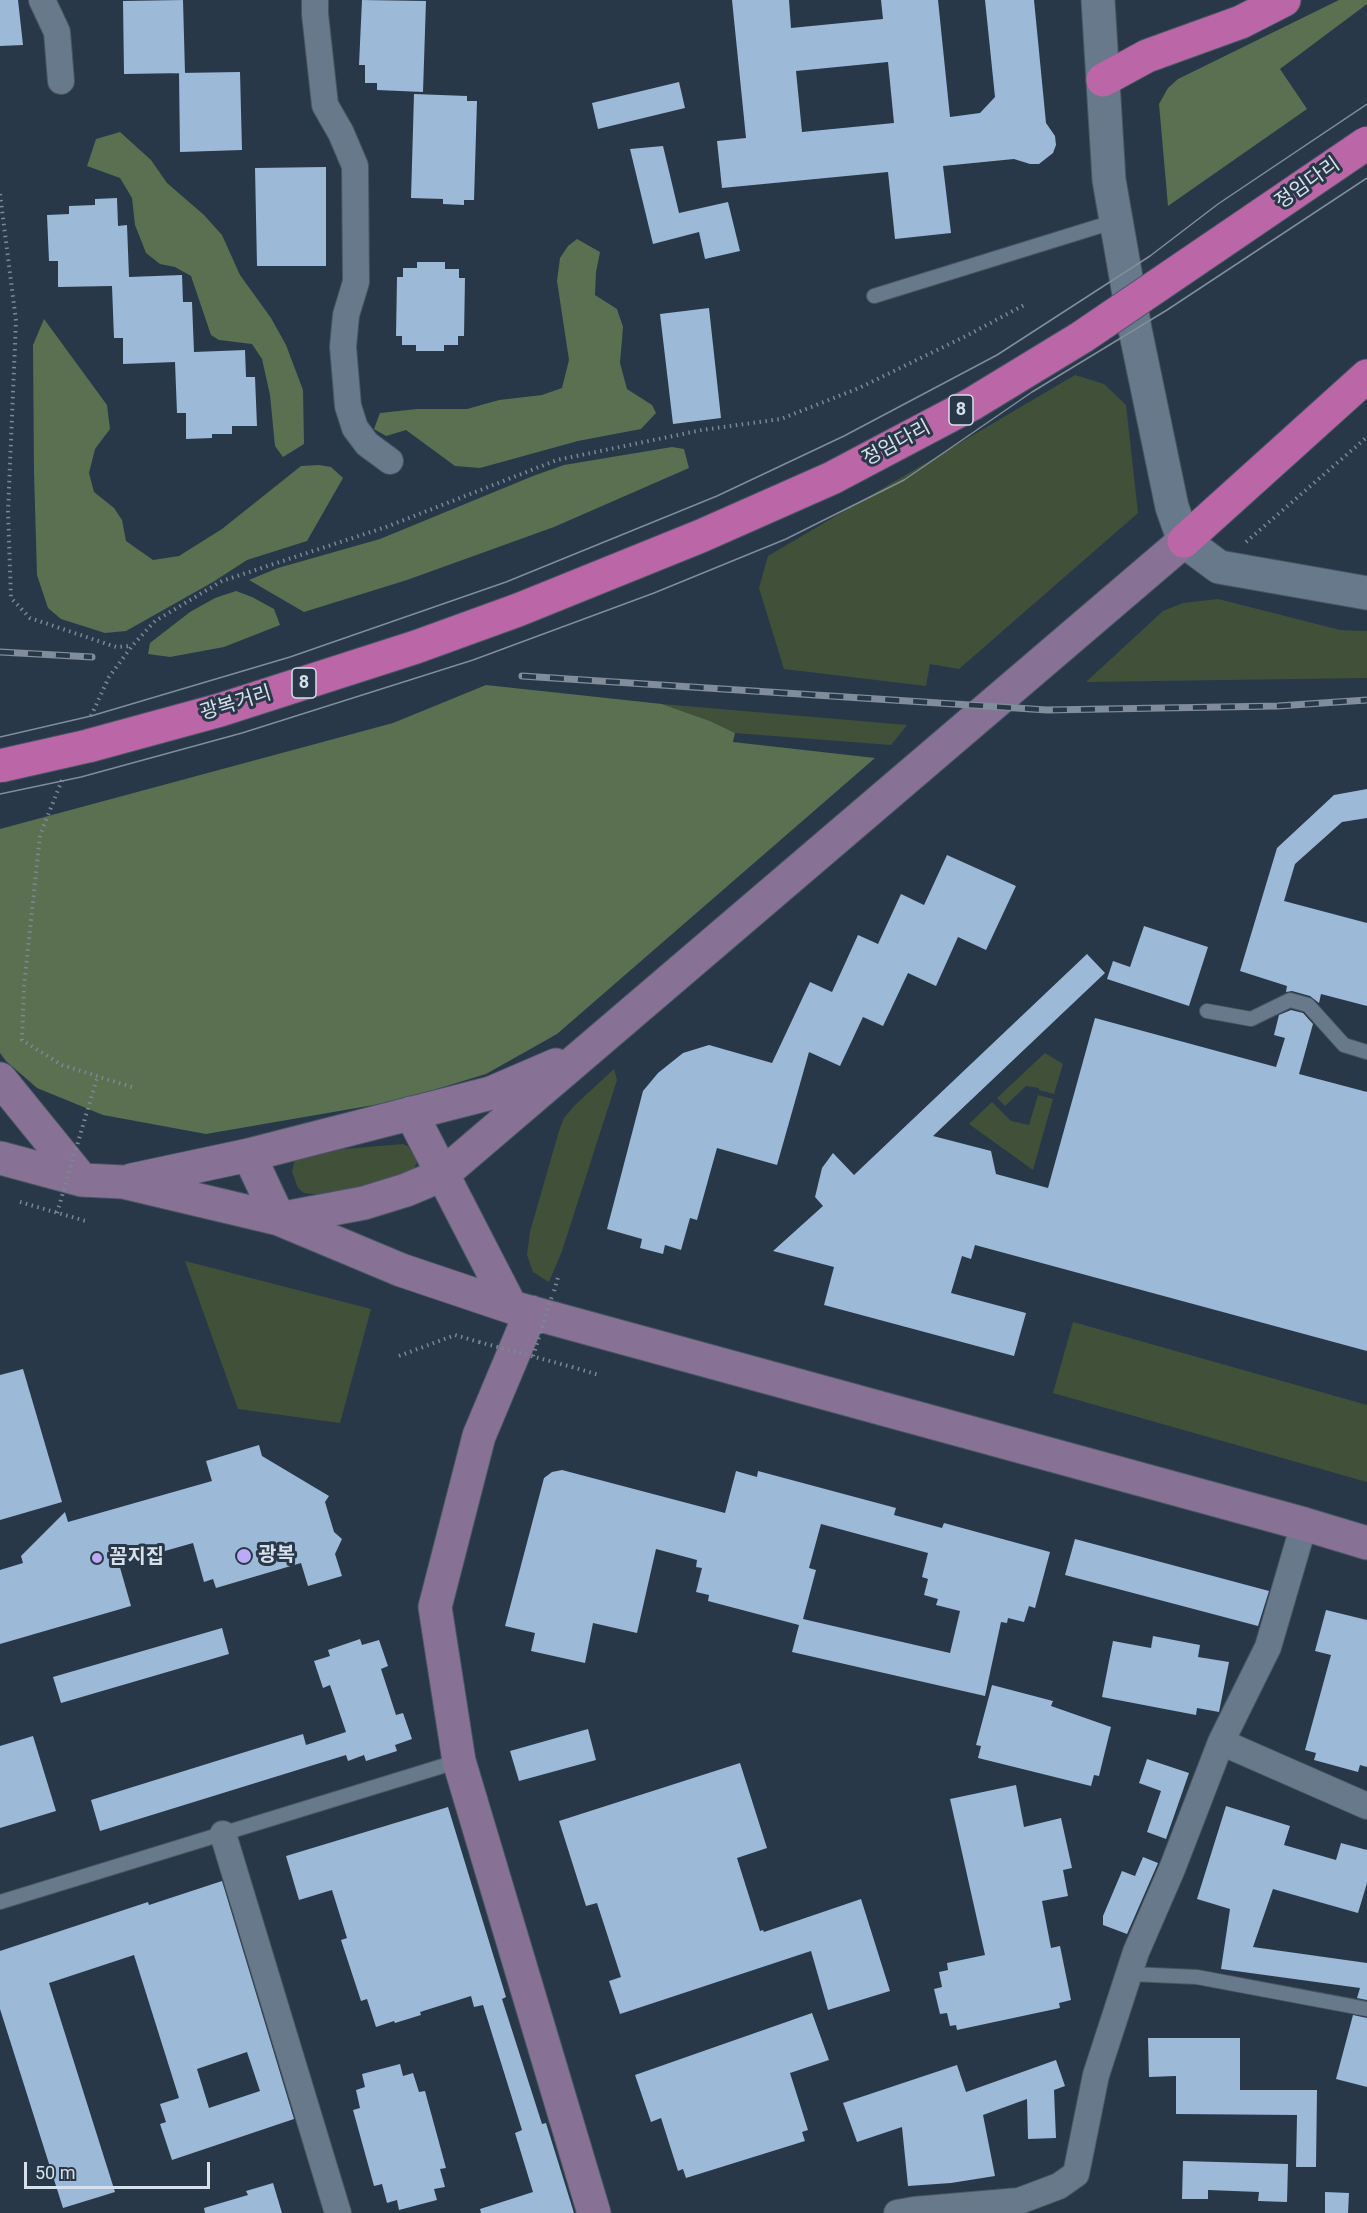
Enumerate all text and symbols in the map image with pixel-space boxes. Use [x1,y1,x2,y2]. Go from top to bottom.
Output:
street label: 정임다리 [1271,153,1345,215]
road number: 8 [949,395,973,425]
street label: 정임다리 [859,416,935,472]
road number: 8 [292,668,316,698]
street label: 광복거리 [197,682,275,726]
place label: 광복 [258,1544,295,1568]
place label: 꼼지집 [109,1546,164,1570]
marker: 광복 [235,1547,253,1565]
marker: 꼼지집 [90,1551,104,1565]
scale bar [27,2150,213,2188]
text: 50 m [35,2162,75,2183]

